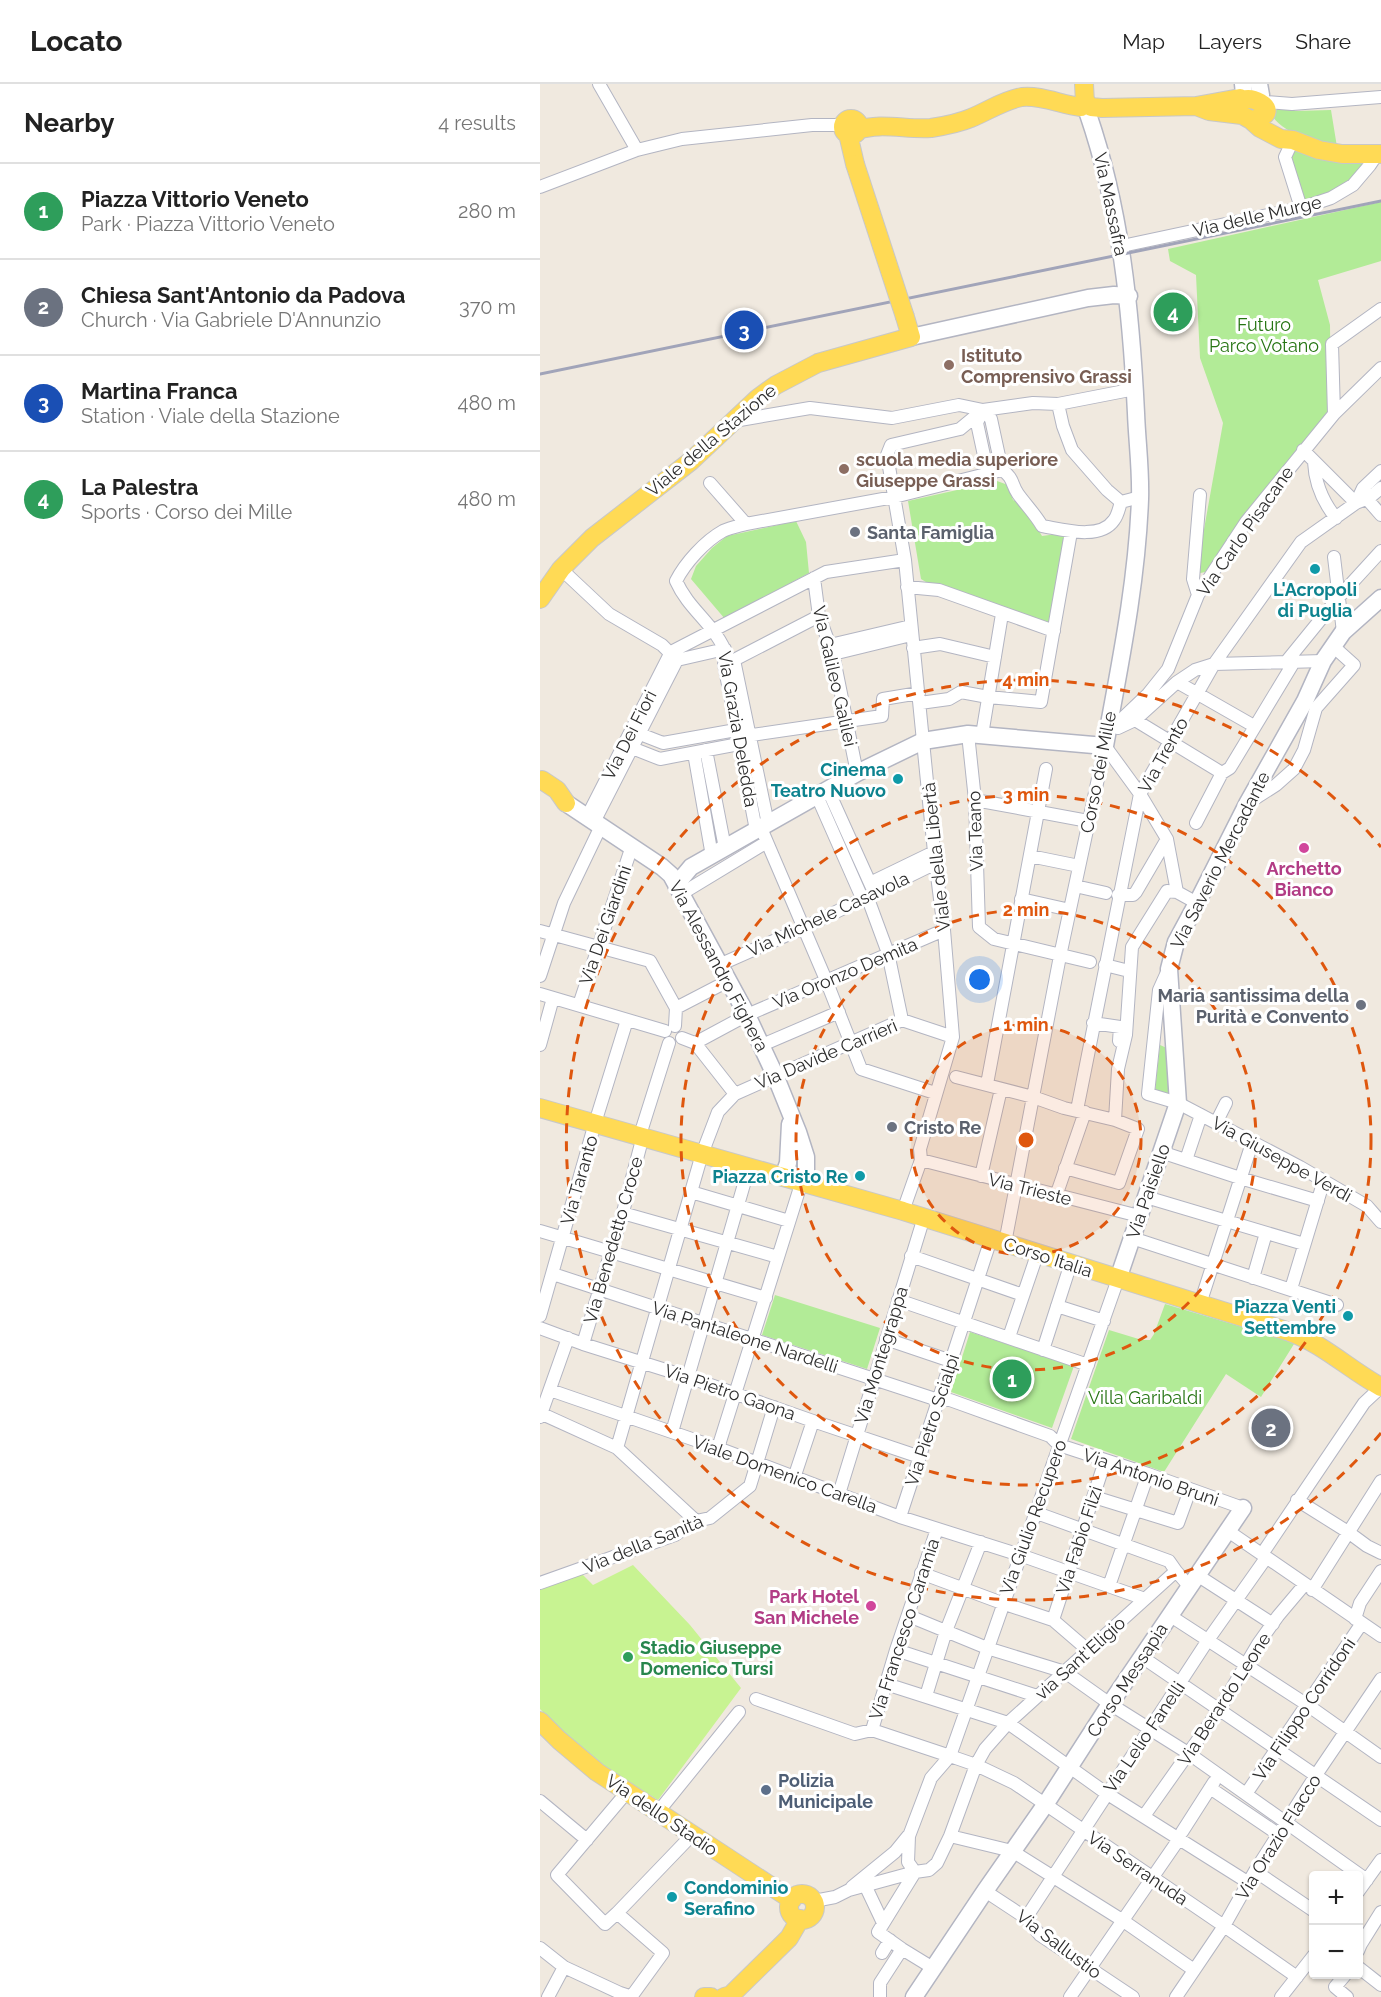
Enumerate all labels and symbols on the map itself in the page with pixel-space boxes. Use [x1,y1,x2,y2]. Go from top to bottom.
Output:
street label: Via Massafra [1090,150,1132,258]
street label: Via delle Murge [1191,191,1324,241]
pin: 4 [1154,290,1192,334]
pin: 3 [724,308,764,352]
park label: Futuro Parco Votano [1209,314,1319,356]
place label: Istituto Comprensivo Grassi [961,345,1132,387]
marker: Istituto Comprensivo Grassi [942,358,956,372]
street label: Viale della Stazione [642,379,781,500]
place label: scuola media superiore Giuseppe Grassi [856,449,1058,491]
marker: scuola media superiore Giuseppe Grassi [837,462,851,476]
street label: Via Carlo Pisacane [1192,462,1298,600]
place label: Santa Famiglia [867,522,994,543]
marker: Santa Famiglia [848,525,862,539]
marker: L'Acropoli di Puglia [1308,562,1322,576]
place label: L'Acropoli di Puglia [1273,579,1357,621]
street label: Via Galileo Galilei [809,604,861,748]
street label: Via Grazia Deledda [714,649,762,809]
text: 4 min [1003,669,1049,690]
street label: Via Dei Fiori [597,687,661,783]
street label: Corso dei Mille [1076,709,1120,835]
street label: Via Trento [1134,713,1192,796]
place label: Cinema Teatro Nuovo [771,759,886,801]
street label: Via Saverio Mercadante [1166,767,1274,952]
marker: Cinema Teatro Nuovo [891,772,905,786]
street label: Viale della Libertà [918,781,954,933]
text: 3 min [1003,784,1049,805]
street label: Via Teano [963,790,987,872]
marker: Archetto Bianco [1297,841,1311,855]
place label: Archetto Bianco [1266,858,1342,900]
street label: Via Dei Giardini [575,863,635,987]
street label: Via Michele Casavola [744,867,912,961]
street label: Via Alessandro Fighera [665,877,773,1055]
text: 2 min [1003,899,1049,920]
street label: Via Oronzo Demita [770,933,920,1013]
your location [965,965,994,994]
place label: Maria santissima della Purità e Convento [1158,985,1349,1027]
marker: Maria santissima della Purità e Convento [1354,998,1368,1012]
text: 1 min [1003,1014,1049,1035]
street label: Via Davide Carrieri [752,1015,900,1093]
street label: Via Giuseppe Verdi [1208,1112,1356,1206]
place label: Cristo Re [904,1117,981,1138]
marker: Cristo Re [885,1120,899,1134]
centre of rings [1016,1130,1036,1150]
street label: Via Taranto [556,1133,602,1227]
street label: Via Paisiello [1122,1140,1174,1241]
street label: Via Benedetto Croce [579,1154,647,1326]
place label: Piazza Cristo Re [712,1166,848,1187]
street label: Via Trieste [986,1168,1074,1210]
marker: Piazza Cristo Re [853,1169,867,1183]
street label: Corso Italia [1001,1233,1095,1281]
street label: Via Montegrappa [850,1284,912,1426]
place label: Piazza Venti Settembre [1234,1296,1336,1338]
street label: Via Pantaleone Nardelli [649,1297,841,1377]
marker: Piazza Venti Settembre [1341,1309,1355,1323]
street label: Via Pietro Scialpi [901,1351,963,1489]
pin: 1 [992,1356,1032,1402]
street label: Via Pietro Gaona [662,1360,798,1424]
park label: Villa Garibaldi [1088,1387,1202,1408]
pin: 2 [1252,1406,1290,1450]
street label: Viale Domenico Carella [690,1431,880,1517]
street label: Via Giulio Recupero [995,1436,1071,1597]
street label: Via Antonio Bruni [1080,1444,1222,1510]
street label: Via Fabio Filzi [1052,1483,1106,1597]
street label: Via della Sanità [580,1510,706,1578]
street label: Via Francesco Caramia [865,1536,943,1722]
place label: Park Hotel San Michele [754,1586,859,1628]
marker: Park Hotel San Michele [864,1599,878,1613]
street label: via Sant'Eligio [1031,1612,1130,1704]
street label: Corso Messapia [1082,1619,1172,1741]
street label: Via Berardo Leone [1173,1628,1275,1769]
street label: Via Filippo Corridoni [1249,1634,1359,1784]
place label: Stadio Giuseppe Domenico Tursi [640,1637,782,1679]
marker: Stadio Giuseppe Domenico Tursi [621,1650,635,1664]
street label: Via Lelio Fanelli [1099,1677,1189,1797]
street label: Via dello Stadio [602,1770,722,1860]
place label: Polizia Municipale [778,1770,873,1812]
street label: Via Orazio Flacco [1231,1770,1325,1904]
marker: Polizia Municipale [759,1783,773,1797]
street label: Via Serranuda [1084,1827,1192,1909]
place label: Condominio Serafino [684,1877,788,1919]
marker: Condominio Serafino [665,1890,679,1904]
street label: Via Sallustio [1012,1905,1106,1983]

